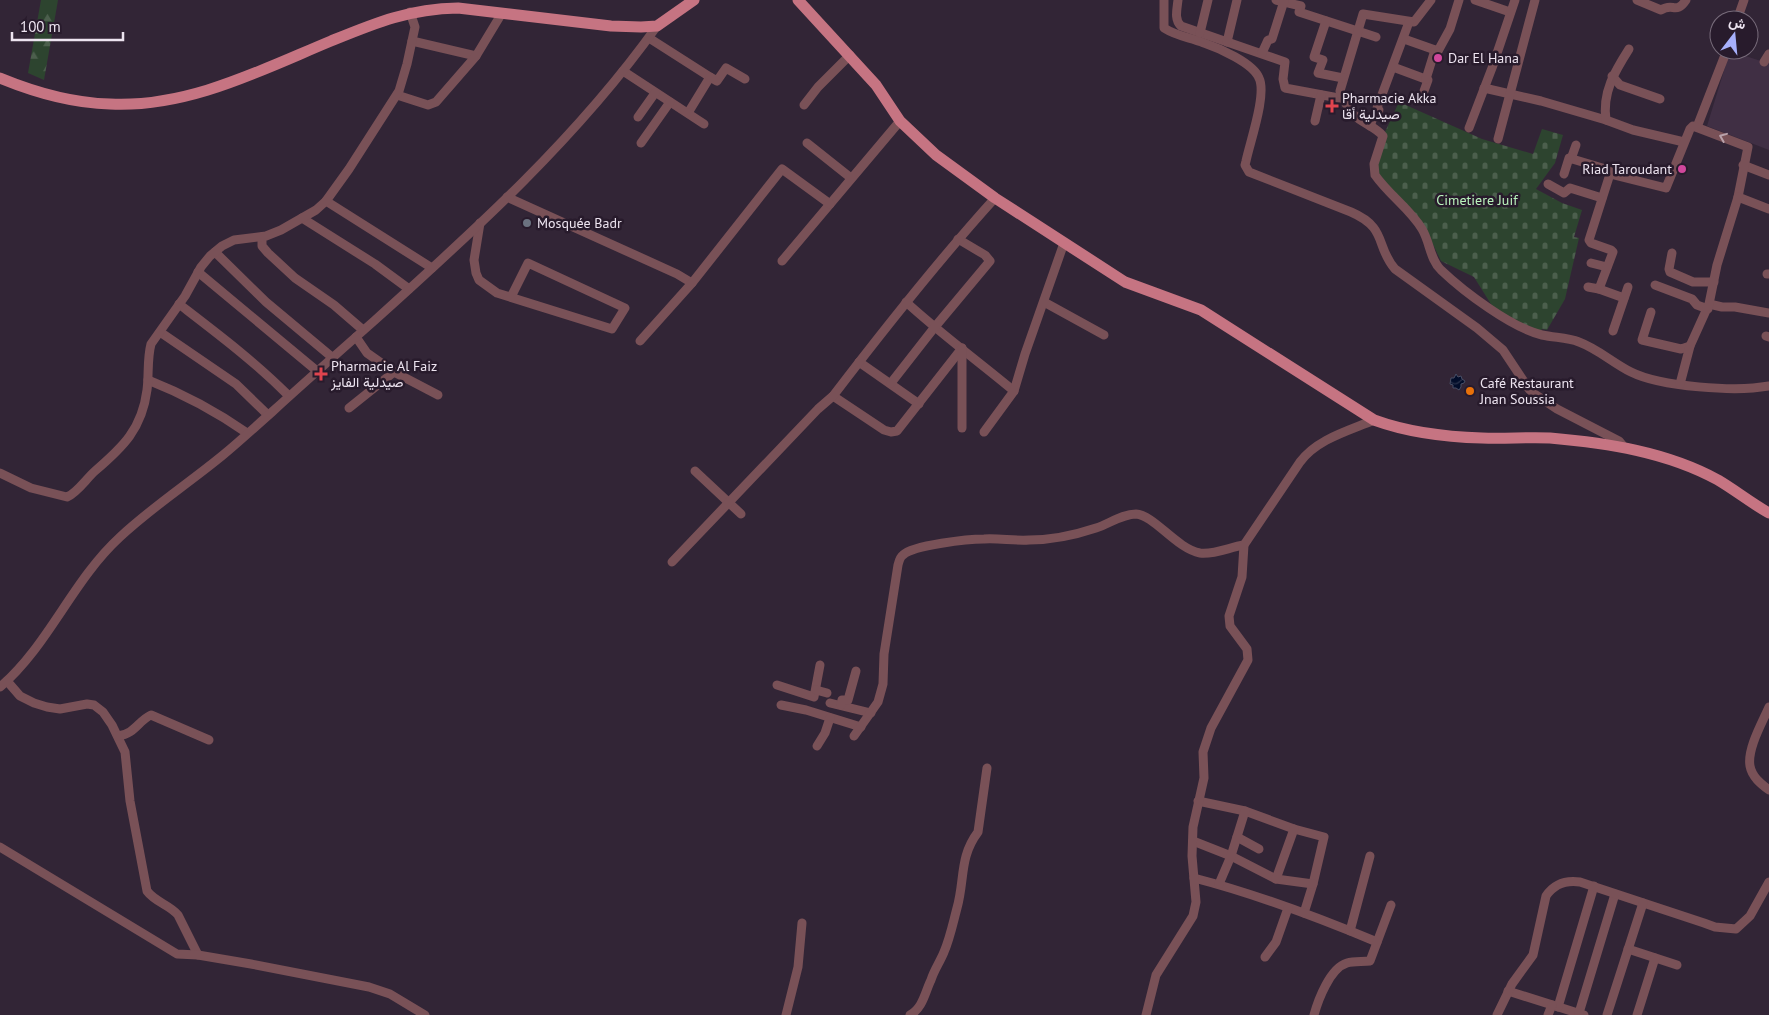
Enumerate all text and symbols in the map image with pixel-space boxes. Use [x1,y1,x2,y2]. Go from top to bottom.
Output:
scale bar [12,10,124,42]
north arrow [1709,10,1759,60]
text: ش [1727,12,1748,34]
text: 100 m [20,17,61,36]
place label: Dar El Hana [1448,49,1519,67]
marker: Dar El Hana [1432,52,1444,64]
place label: Pharmacie Akka صيدلية أقا [1342,89,1437,123]
marker: Pharmacie Akka صيدلية أقا [1326,100,1338,112]
one-way arrow [1719,133,1727,143]
place label: Riad Taroudant [1582,160,1672,178]
marker: Riad Taroudant [1676,163,1688,175]
park label: Cimetiere Juif [1436,191,1518,209]
place label: Mosquée Badr [537,214,622,232]
marker: Mosquée Badr [521,217,533,229]
place label: Pharmacie Al Faiz صيدلية الفايز [330,357,437,391]
marker: Pharmacie Al Faiz صيدلية الفايز [315,368,327,380]
place label: Café Restaurant Jnan Soussia [1479,374,1574,408]
marker: Café Restaurant Jnan Soussia [1464,385,1476,397]

